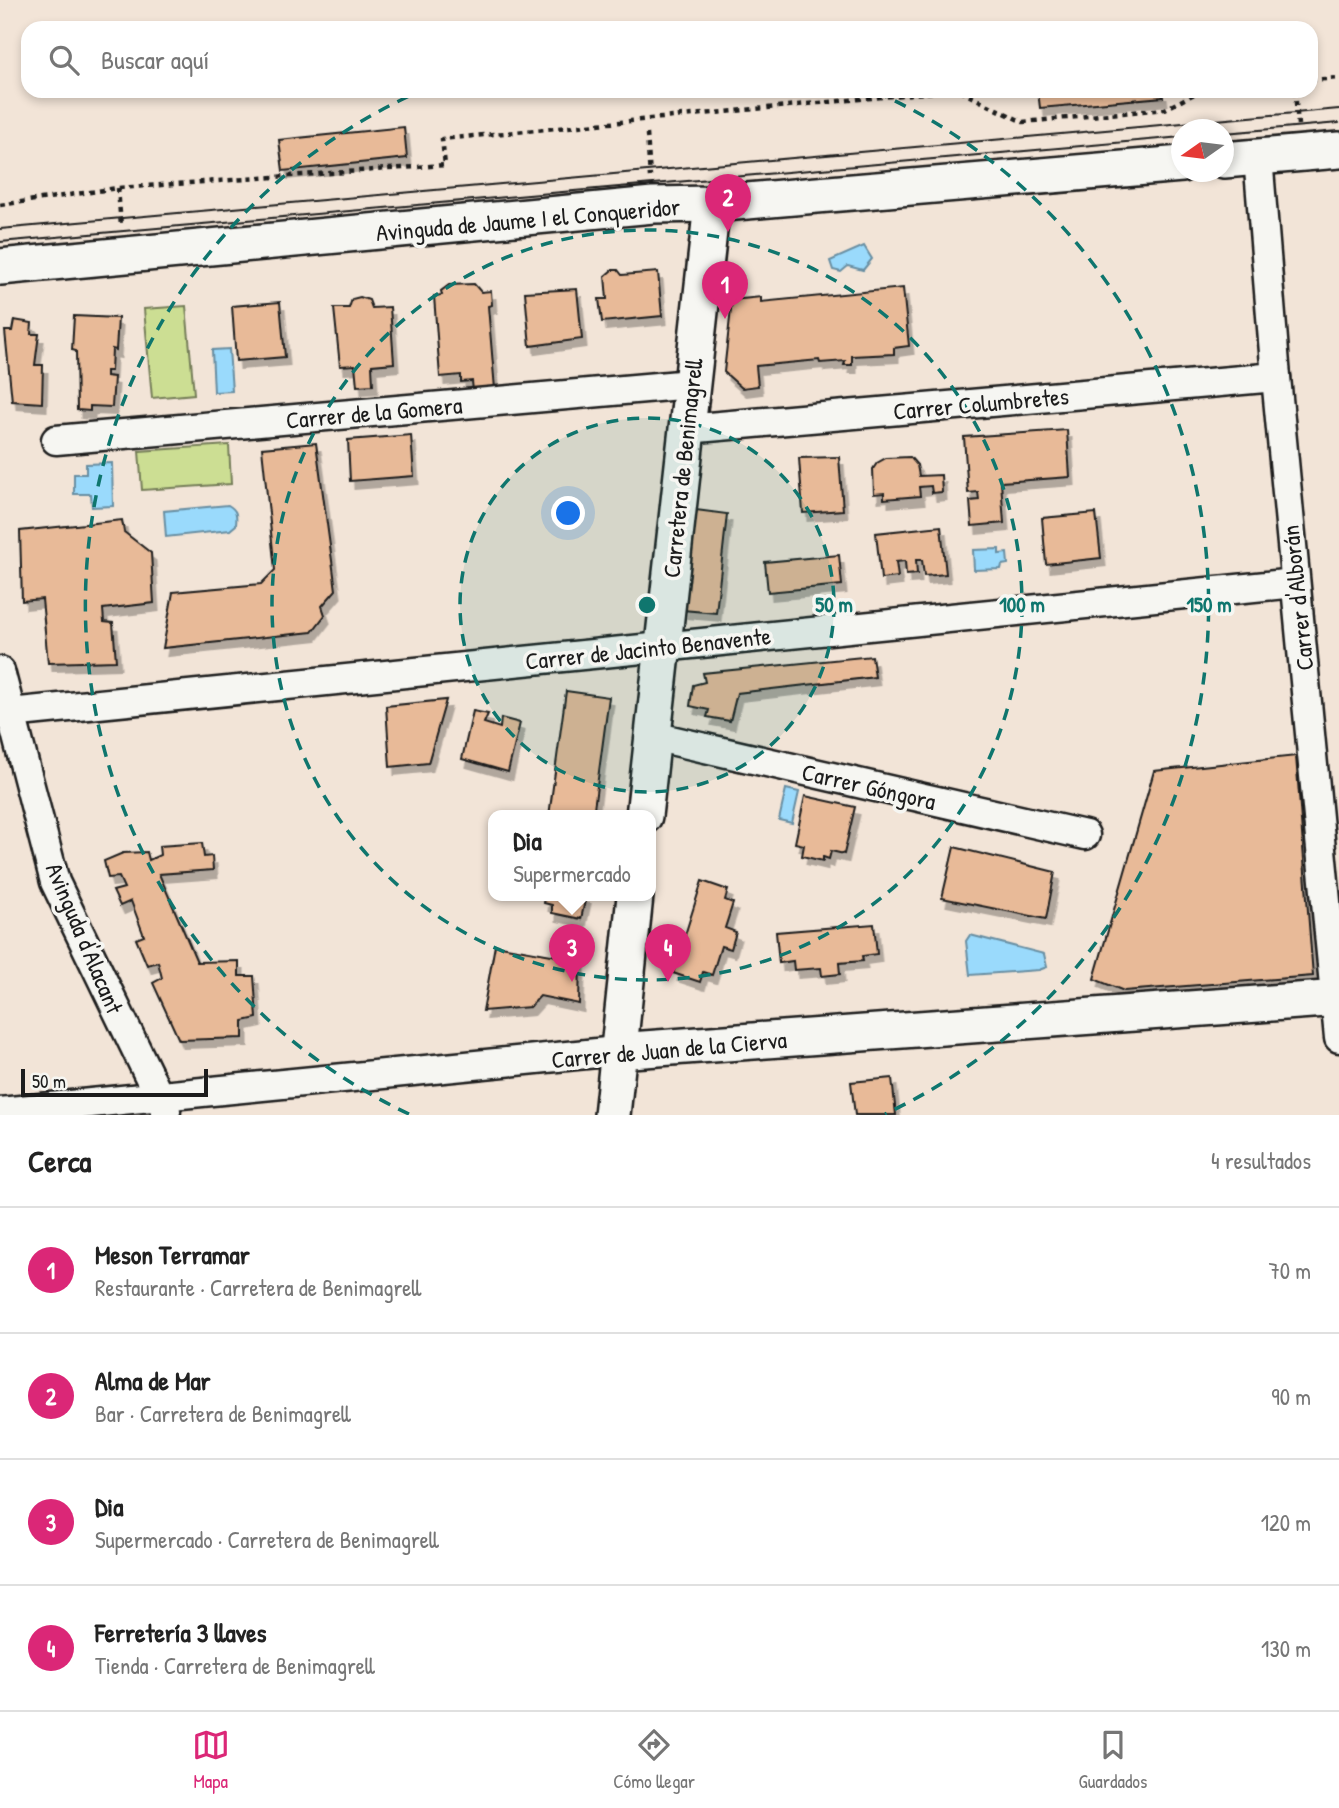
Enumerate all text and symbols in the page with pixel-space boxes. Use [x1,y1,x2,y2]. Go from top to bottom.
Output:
search box [21,21,1318,98]
icon: search [45,41,83,79]
text: Buscar aquí [101,42,209,77]
north arrow [1171,119,1234,182]
pin: 2 [705,174,751,232]
street label: Avinguda de Jaume I el Conqueridor [375,190,681,248]
pin: 1 [702,261,748,319]
street label: Carretera de Benimagrell [655,356,710,579]
street label: Carrer Columbretes [892,379,1070,427]
street label: Carrer de la Gomera [285,388,463,436]
your location [551,496,585,530]
street label: Carrer d'Alborán [1273,524,1321,672]
text: 50 m [815,590,853,619]
text: 100 m [999,590,1045,619]
text: 150 m [1186,590,1232,619]
centre of rings [635,593,659,617]
street label: Carrer de Jacinto Benavente [524,619,773,677]
street label: Carrer Góngora [799,755,939,817]
popup [488,810,656,901]
text: Dia [513,823,542,858]
street label: Avinguda d'Alacant [39,858,131,1019]
text: Supermercado [513,858,631,889]
pin: 3 [549,924,595,982]
pin: 4 [645,924,691,982]
street label: Carrer de Juan de la Cierva [550,1023,788,1075]
scale bar [21,1066,208,1098]
text: 50 m [32,1068,66,1094]
text: Cerca [28,1141,91,1181]
text: 4 resultados [1211,1145,1311,1176]
text: Meson Terramar [95,1237,250,1272]
text: 1 [47,1255,55,1286]
text: 70 m [1268,1255,1311,1286]
text: Restaurante · Carretera de Benimagrell [95,1272,421,1303]
text: Alma de Mar [95,1363,211,1398]
text: 2 [46,1381,56,1412]
text: 90 m [1271,1381,1311,1412]
text: Bar · Carretera de Benimagrell [95,1398,351,1429]
text: Dia [95,1489,123,1524]
text: 3 [46,1507,56,1538]
text: 120 m [1261,1507,1311,1538]
text: Supermercado · Carretera de Benimagrell [95,1524,439,1555]
text: Ferretería 3 llaves [95,1615,267,1650]
text: 4 [47,1633,55,1664]
text: 130 m [1261,1633,1311,1664]
text: Tienda · Carretera de Benimagrell [95,1650,375,1681]
tab: Mapa [192,1726,230,1794]
tab: Cómo llegar [613,1726,695,1794]
tab: Guardados [1079,1726,1147,1794]

